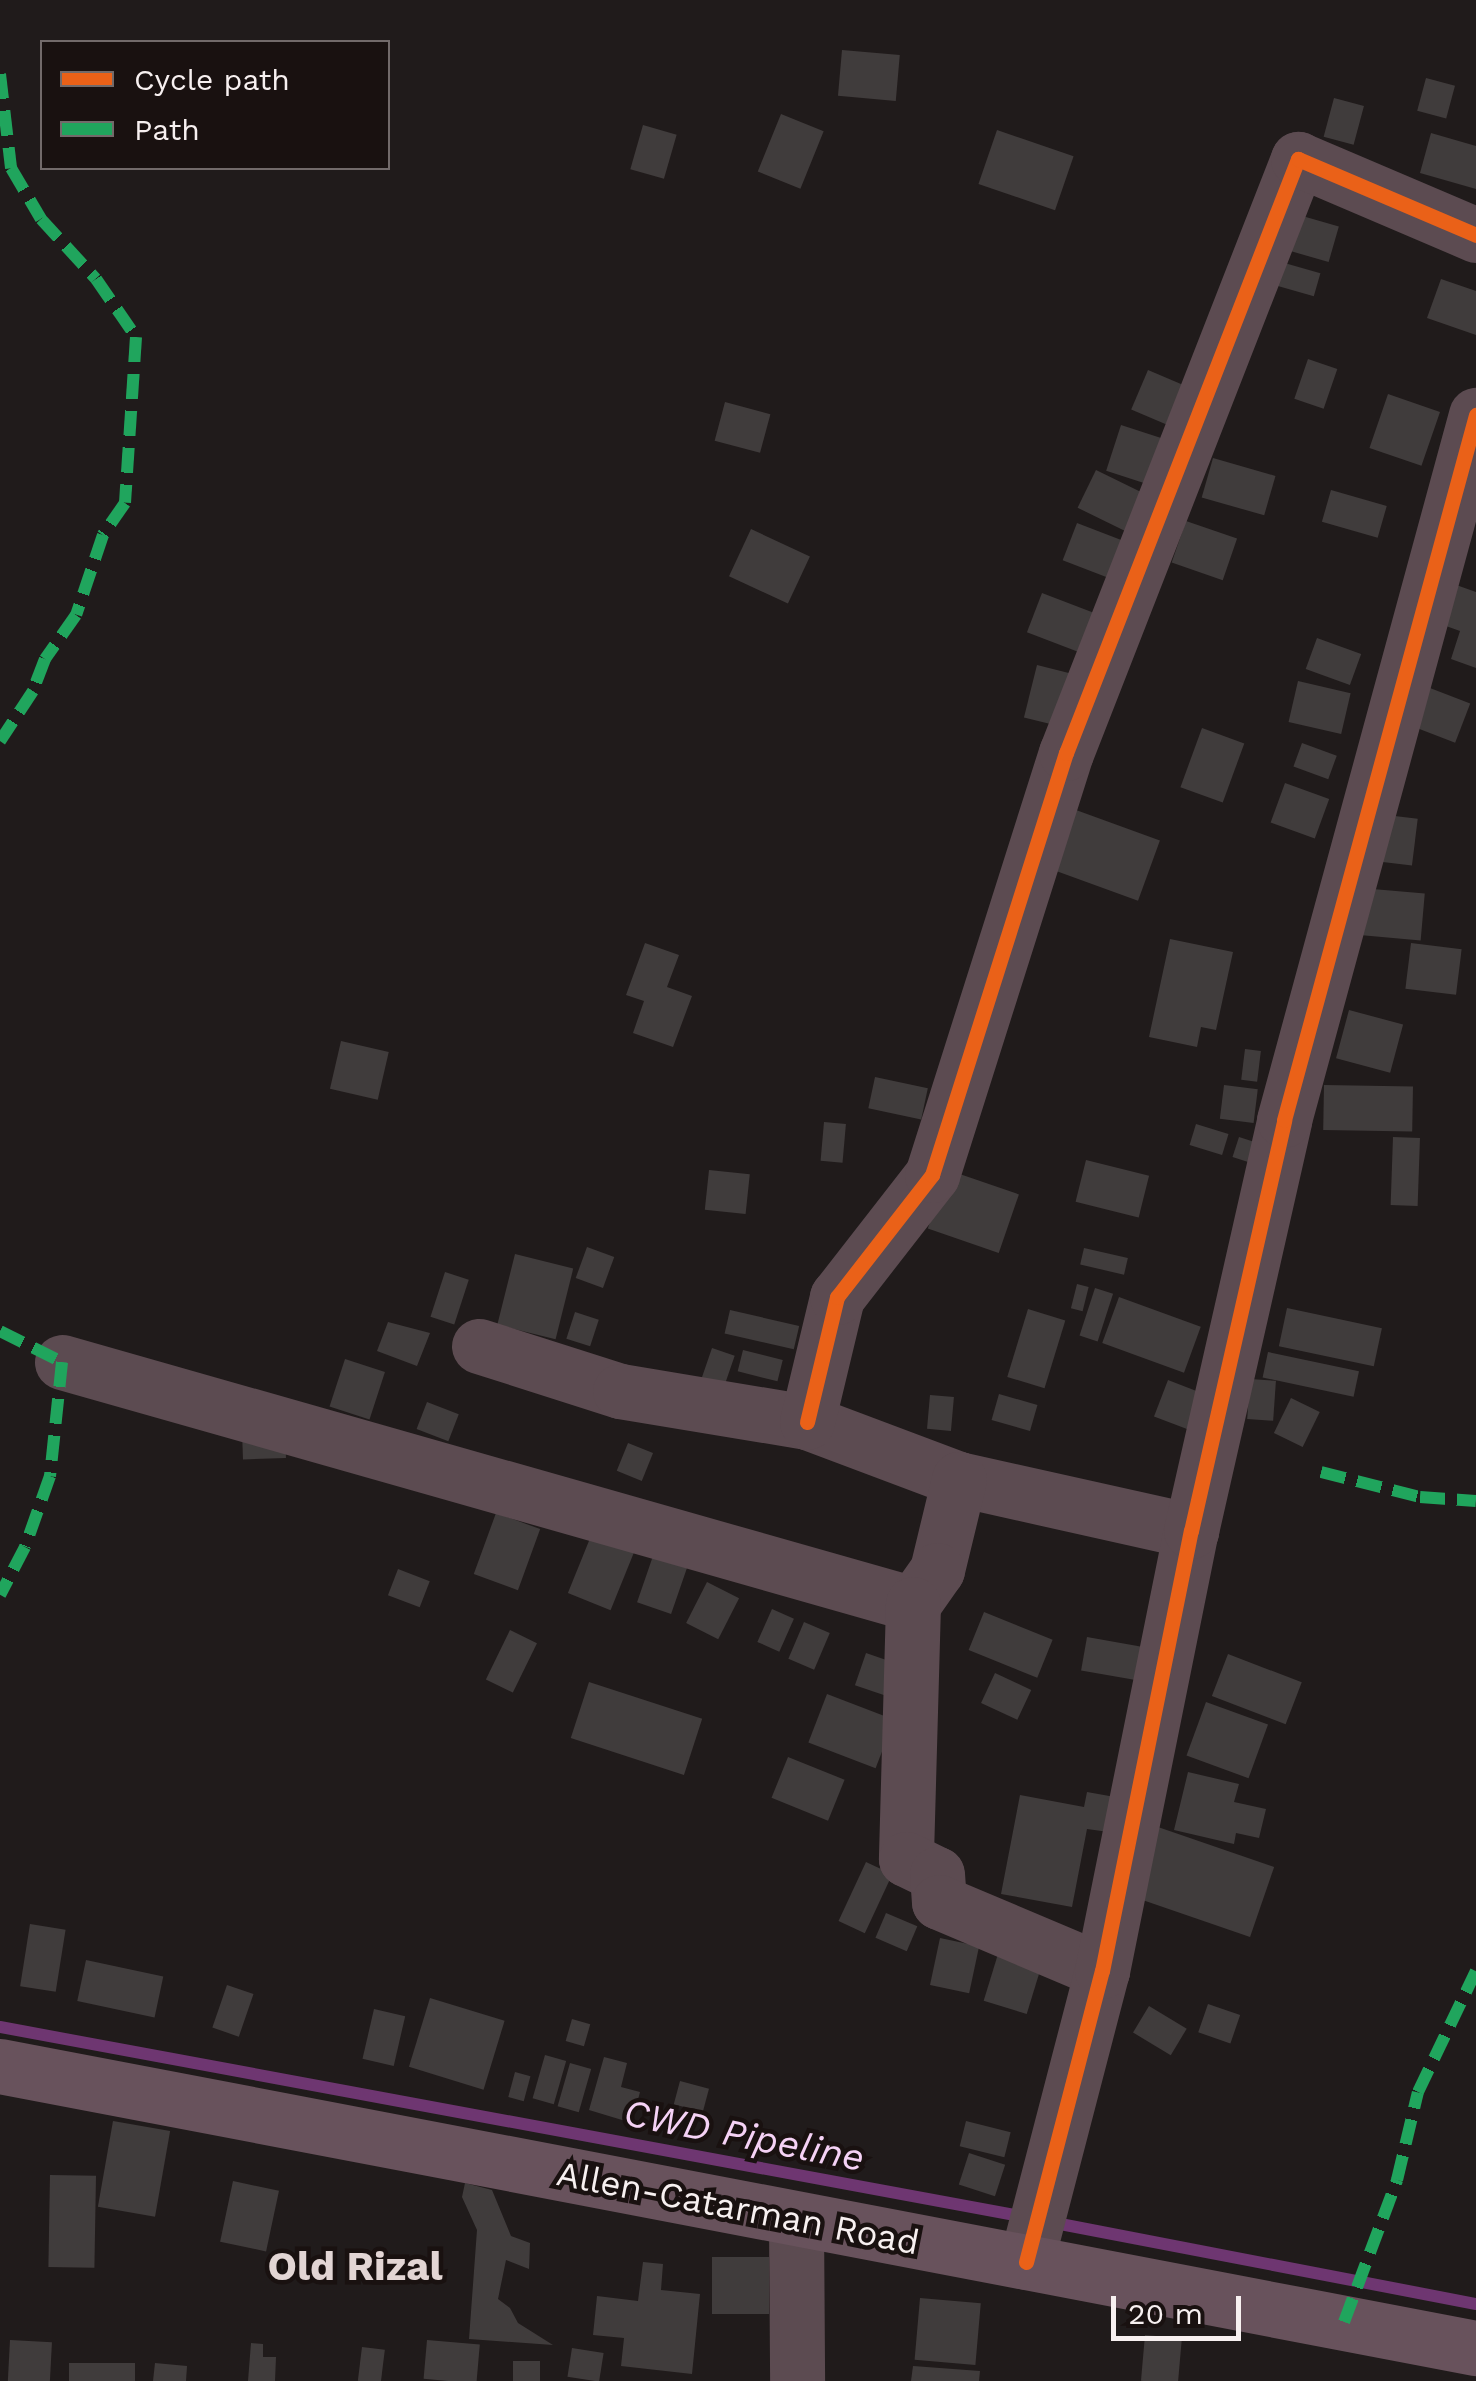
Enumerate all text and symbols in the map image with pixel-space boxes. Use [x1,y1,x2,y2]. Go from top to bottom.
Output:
legend [40,40,390,170]
text: Cycle path [134,62,290,97]
text: Path [134,112,200,147]
water label: CWD Pipeline [620,2090,868,2182]
street label: Allen-Catarman Road [553,2152,923,2264]
district label: Old Rizal [267,2243,443,2291]
scale bar [1116,2276,1246,2338]
text: 20 m [1128,2296,1203,2331]

